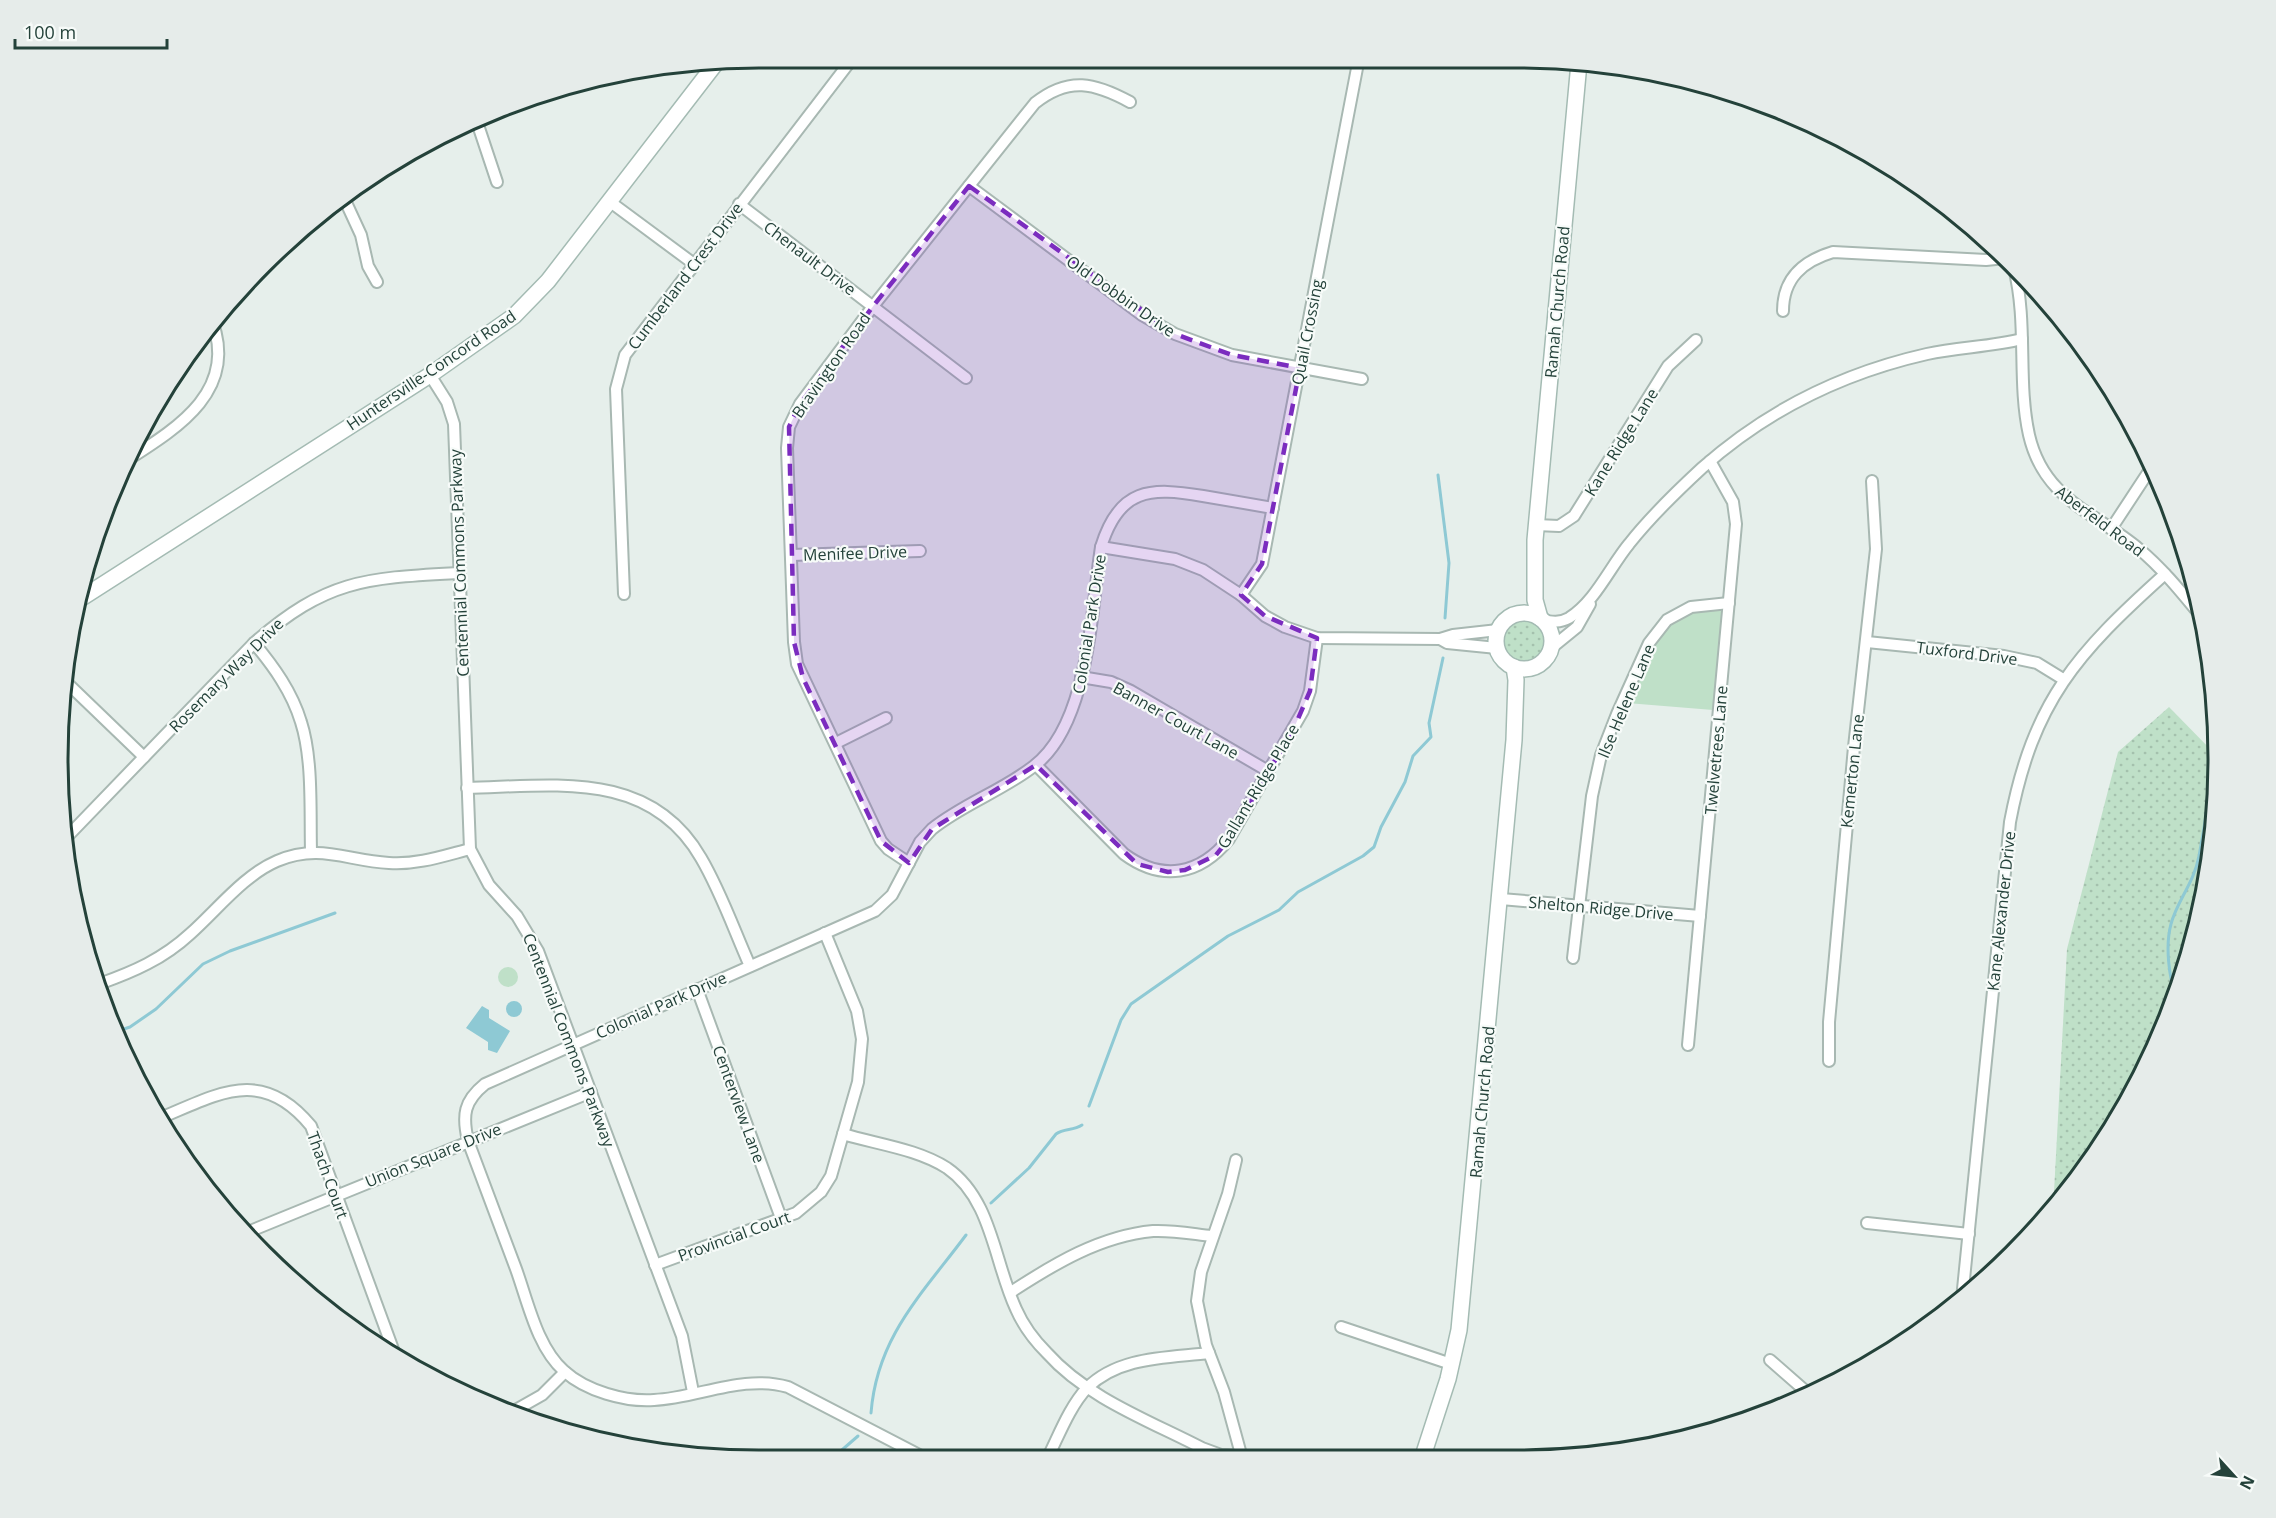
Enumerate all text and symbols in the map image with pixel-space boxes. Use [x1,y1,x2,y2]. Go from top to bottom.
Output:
scale bar [15,12,166,50]
text: 100 m [24,20,76,44]
street label: Cumberland Crest Drive [622,198,748,354]
street label: Chenault Drive [759,216,861,300]
street label: Ramah Church Road [1539,225,1575,379]
street label: Old Dobbin Drive [1062,250,1180,342]
street label: Quail Crossing [1286,277,1328,387]
street label: Huntersville-Concord Road [342,305,520,435]
street label: Bravington Road [786,308,876,422]
street label: Kane Ridge Lane [1579,384,1663,500]
street label: Centennial Commons Parkway [444,448,474,677]
street label: Aberfeld Road [2051,480,2149,562]
street label: Menifee Drive [803,540,907,566]
street label: Colonial Park Drive [1067,553,1111,695]
street label: Rosemary Way Drive [164,613,288,737]
street label: Tuxford Drive [1915,636,2019,670]
street label: Ilse Helene Lane [1592,641,1660,761]
street label: Banner Court Lane [1109,676,1243,764]
street label: Twelvetrees Lane [1699,685,1733,815]
street label: Kemerton Lane [1835,713,1869,829]
street label: Gallant Ridge Place [1212,720,1304,852]
street label: Kane Alexander Drive [1982,830,2020,992]
street label: Shelton Ridge Drive [1528,891,1674,925]
street label: Centennial Commons Parkway [518,930,620,1151]
street label: Colonial Park Drive [592,966,730,1044]
street label: Ramah Church Road [1464,1025,1500,1179]
street label: Centerview Lane [708,1042,770,1166]
street label: Union Square Drive [362,1118,504,1192]
street label: Thach Court [302,1129,354,1222]
street label: Provincial Court [675,1205,794,1267]
north arrow [2204,1446,2264,1506]
text: N [2235,1472,2260,1494]

